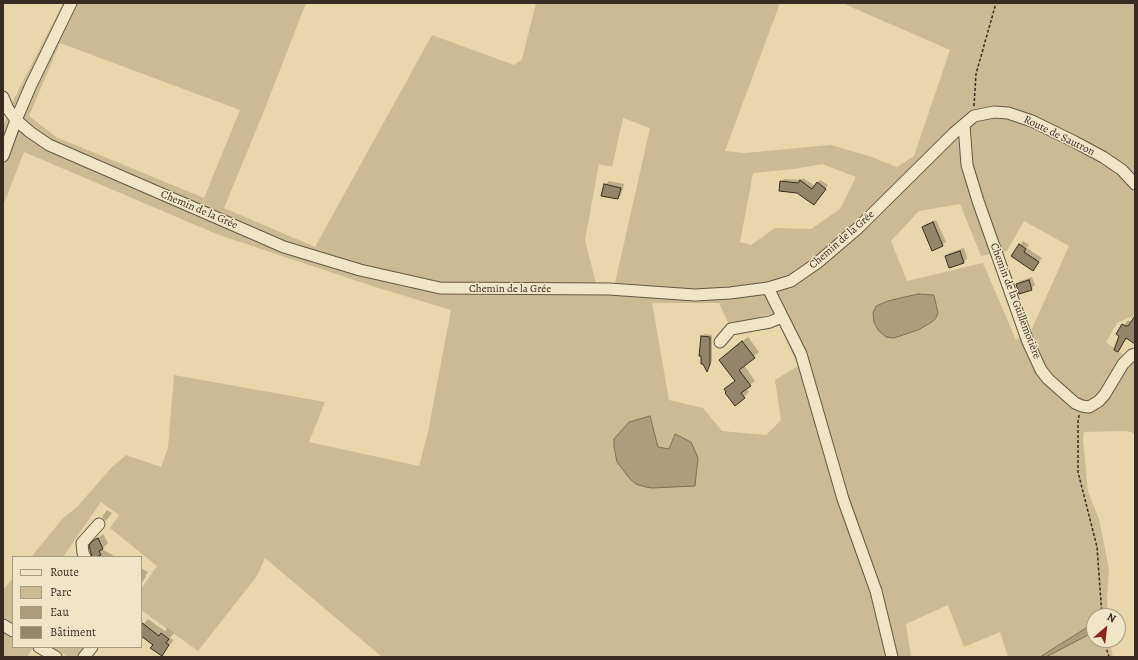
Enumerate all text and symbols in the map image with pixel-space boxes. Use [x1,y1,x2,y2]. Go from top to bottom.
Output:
street label: Route de Sautron [1021,113,1097,159]
street label: Chemin de la Grée [159,188,239,232]
street label: Chemin de la Grée [807,208,877,272]
street label: Chemin de la Guillemotière [987,241,1043,361]
street label: Chemin de la Grée [469,282,551,296]
legend [12,556,142,648]
text: Route [50,564,79,580]
text: Parc [50,584,72,600]
text: Eau [50,604,69,620]
north arrow [1086,608,1126,648]
text: N [1104,609,1118,626]
text: Bâtiment [50,624,96,640]

